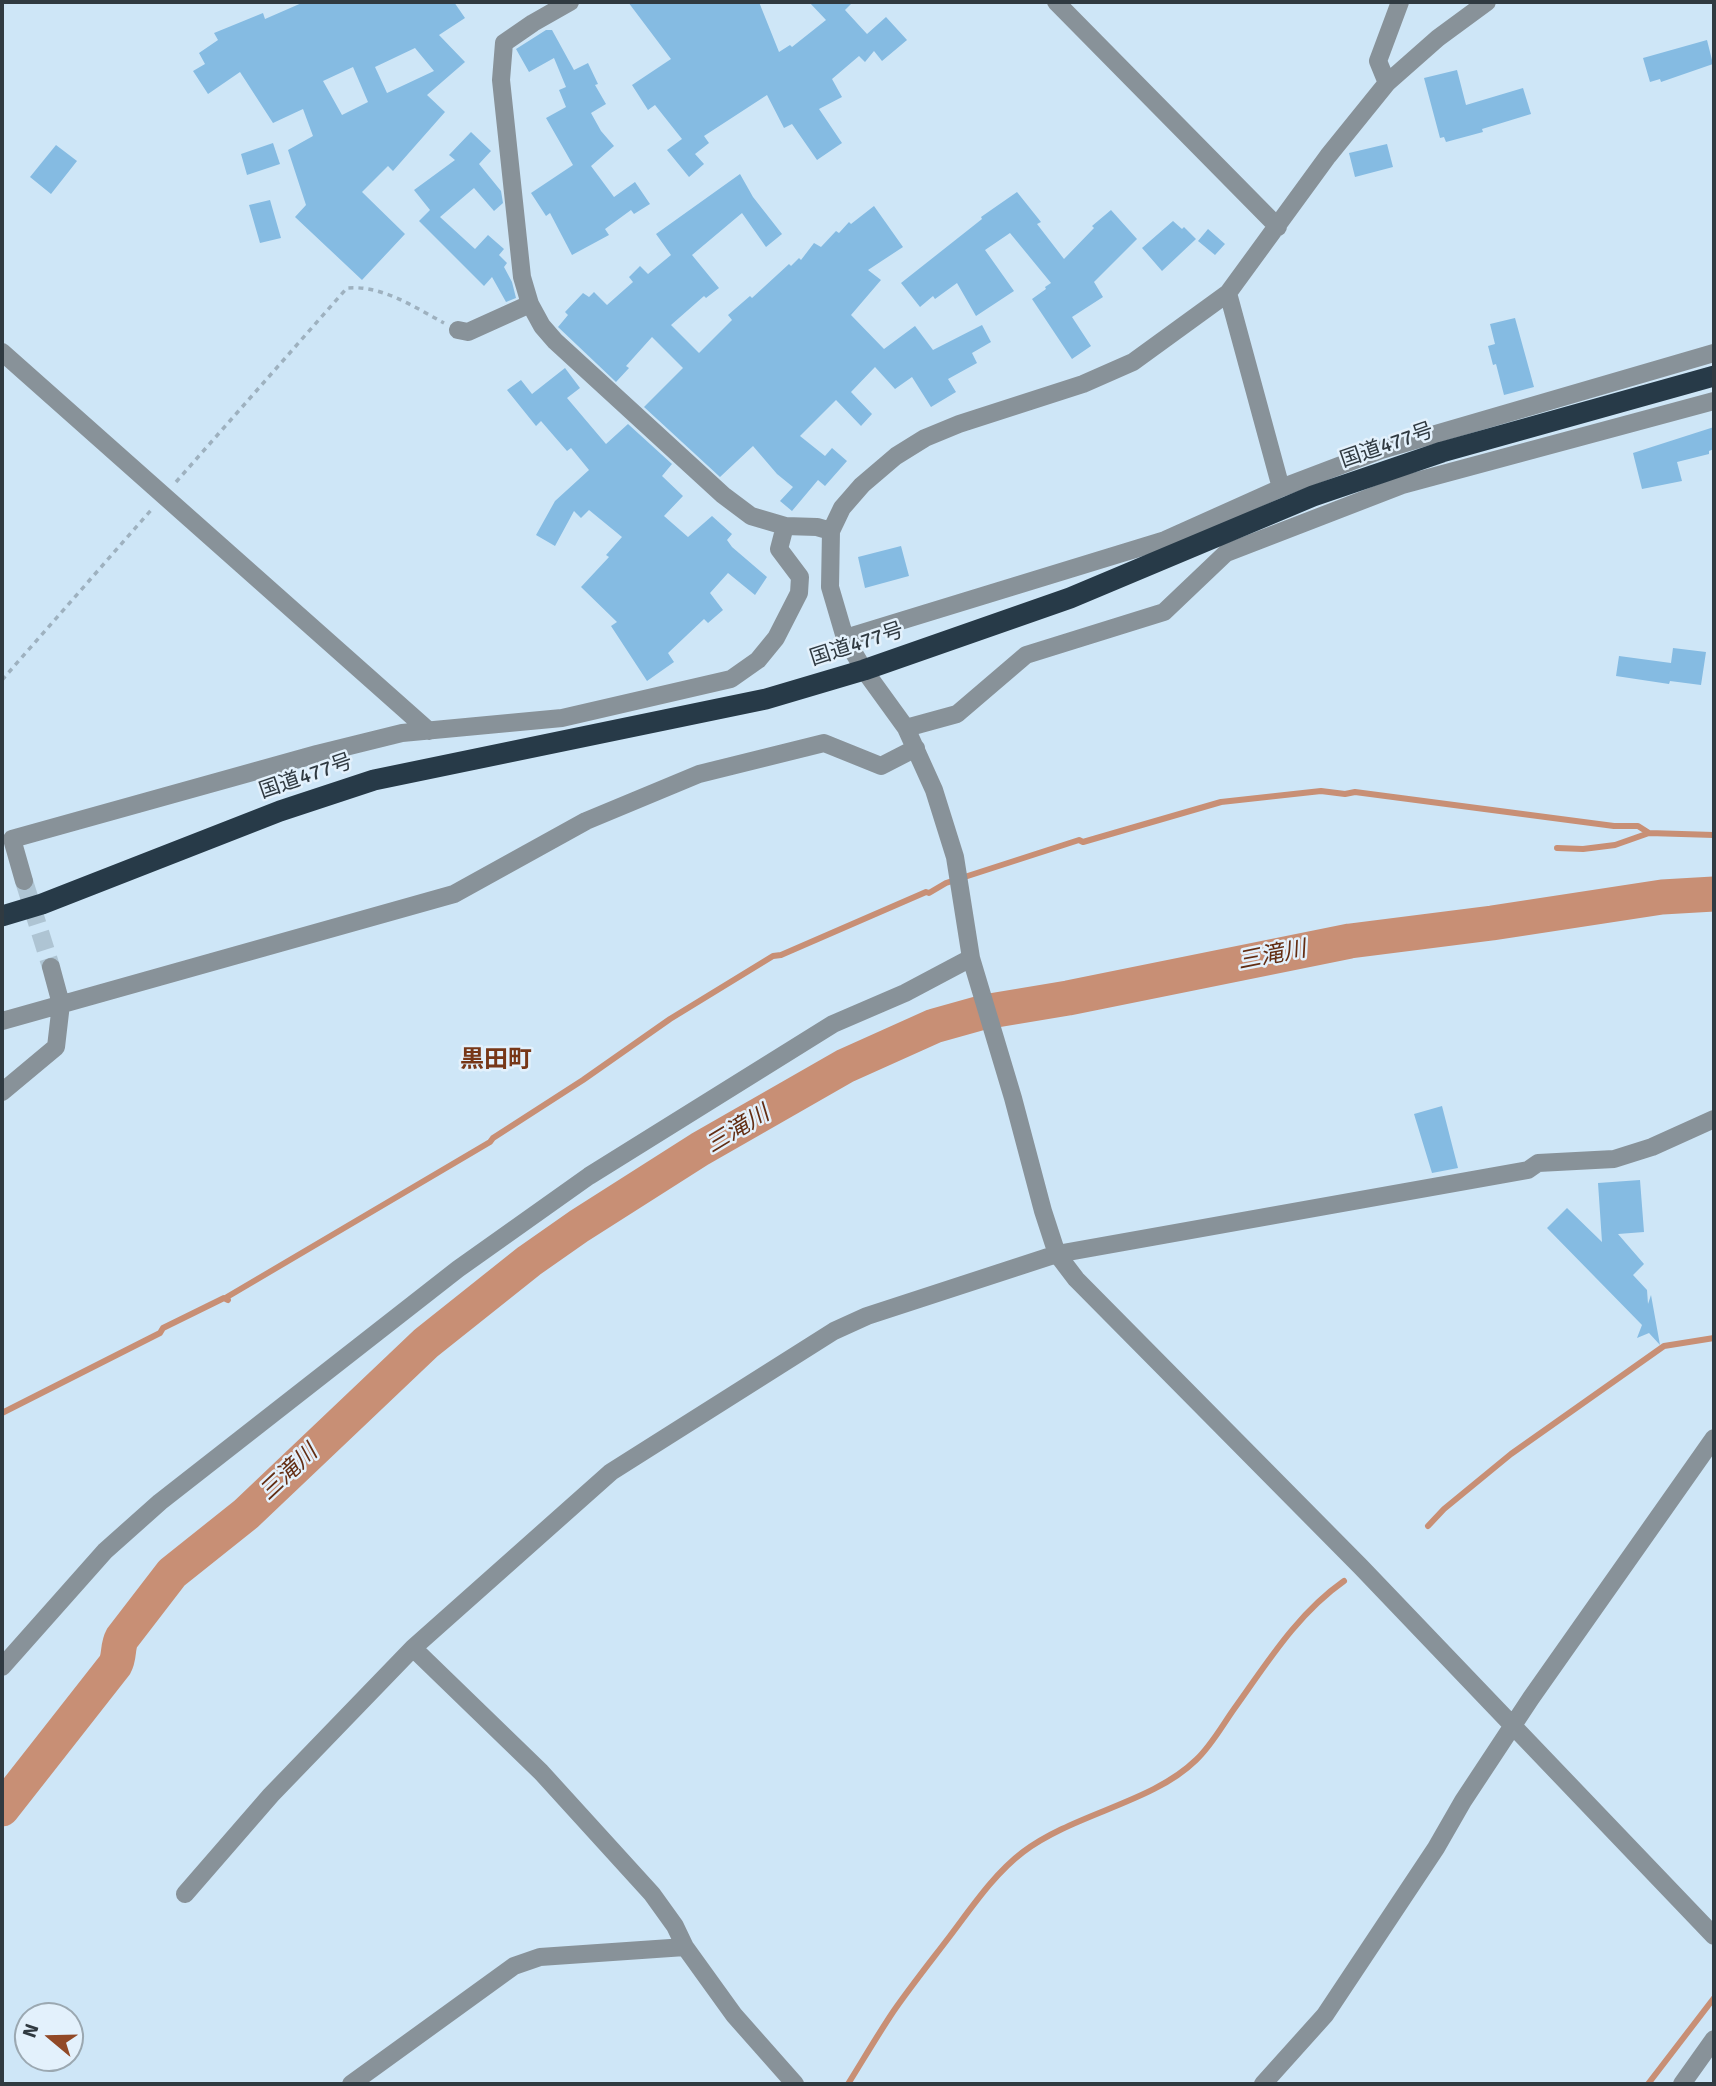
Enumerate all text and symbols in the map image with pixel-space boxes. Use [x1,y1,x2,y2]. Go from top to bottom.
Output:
street label: 国道477号 [1337,418,1437,474]
street label: 国道477号 [807,618,907,672]
street label: 国道477号 [256,749,356,805]
water label: 三滝川 [1236,936,1308,976]
district label: 黒田町 [460,1047,532,1075]
water label: 三滝川 [701,1100,775,1160]
water label: 三滝川 [254,1439,324,1507]
north arrow [14,2002,84,2072]
text: N [18,2021,45,2041]

